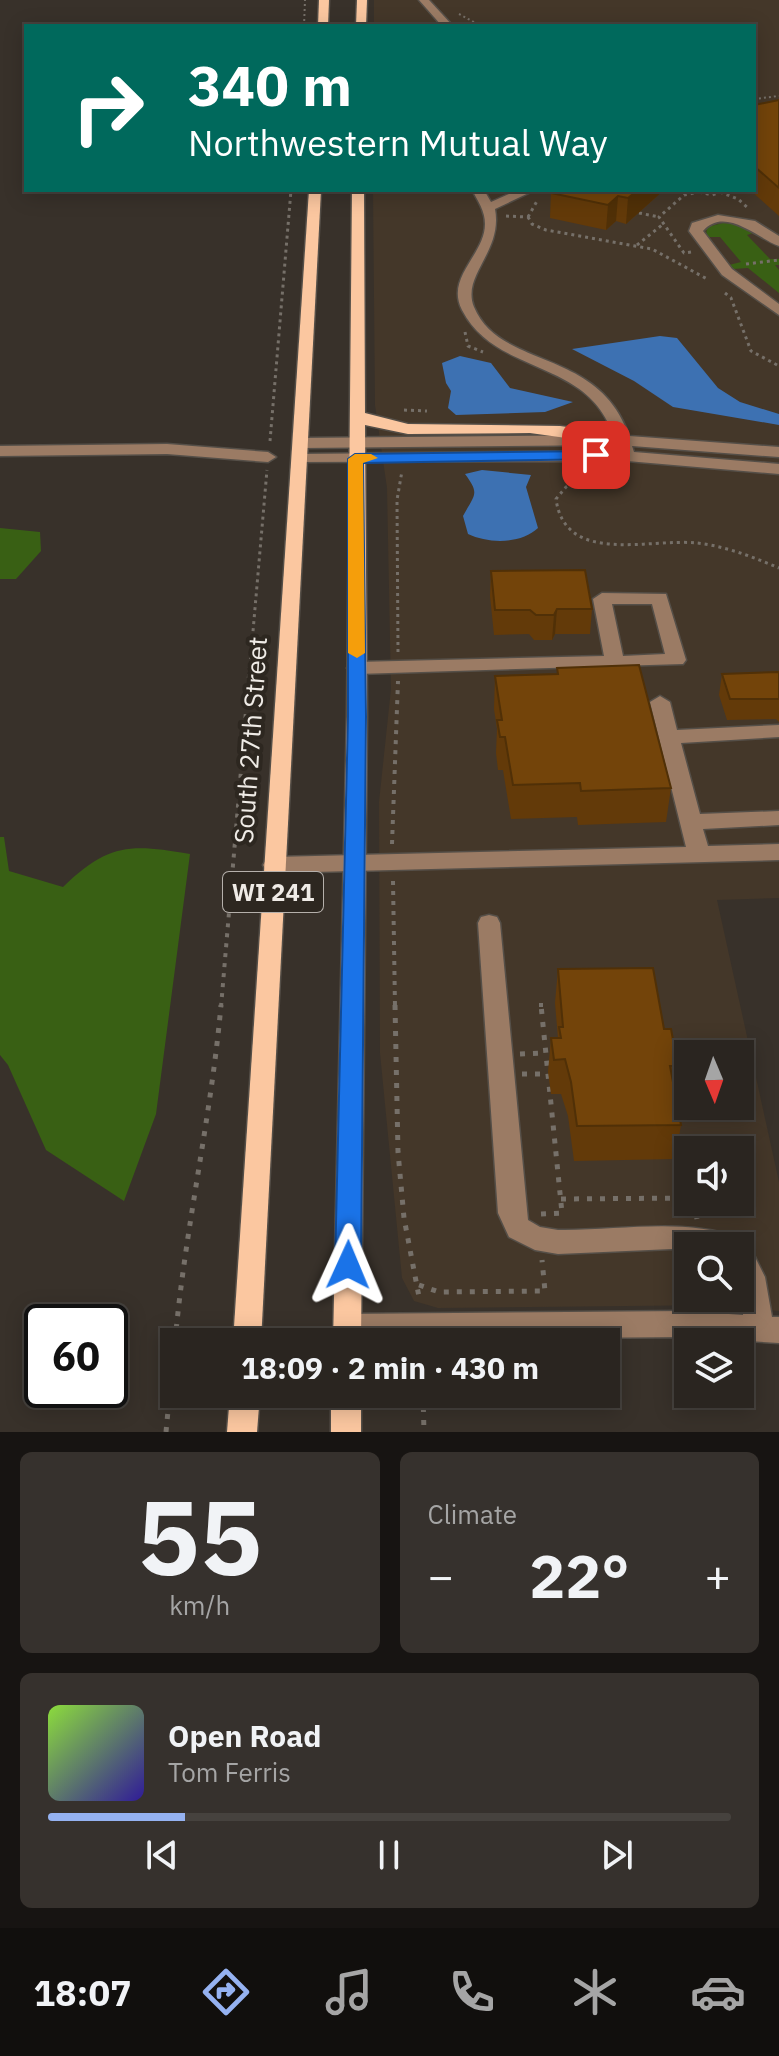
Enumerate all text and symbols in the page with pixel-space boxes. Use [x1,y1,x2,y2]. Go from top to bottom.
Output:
text: 340 m [188,49,352,121]
icon: right [56,56,160,160]
text: Northwestern Mutual Way [188,119,608,166]
pin [562,421,630,489]
icon: arrive [574,433,618,477]
street label: South 27th Street [226,636,274,844]
road number: WI 241 [223,872,323,912]
north arrow [674,1040,754,1120]
map controls [674,1040,754,1408]
button: sound [674,1136,754,1216]
position arrow [306,1223,390,1307]
button: search [674,1232,754,1312]
speed limit sign: 60 [24,1304,128,1408]
button: layers [674,1328,754,1408]
text: 18:09 · 2 min · 430 m [241,1348,539,1387]
text: 55 [137,1468,262,1604]
text: Climate [428,1497,517,1531]
text: 22° [529,1536,629,1615]
text: − [428,1547,454,1604]
text: + [705,1547,731,1604]
text: km/h [169,1588,230,1622]
text: Open Road [168,1716,321,1755]
text: Tom Ferris [168,1755,291,1789]
icon: previous [140,1833,184,1877]
icon: pause [367,1833,411,1877]
icon: next [595,1833,639,1877]
icon: directions [198,1964,254,2020]
icon: music [321,1964,377,2020]
icon: phone [444,1964,500,2020]
icon: climate [567,1964,623,2020]
icon: car [690,1964,746,2020]
text: 18:07 [33,1969,132,2016]

